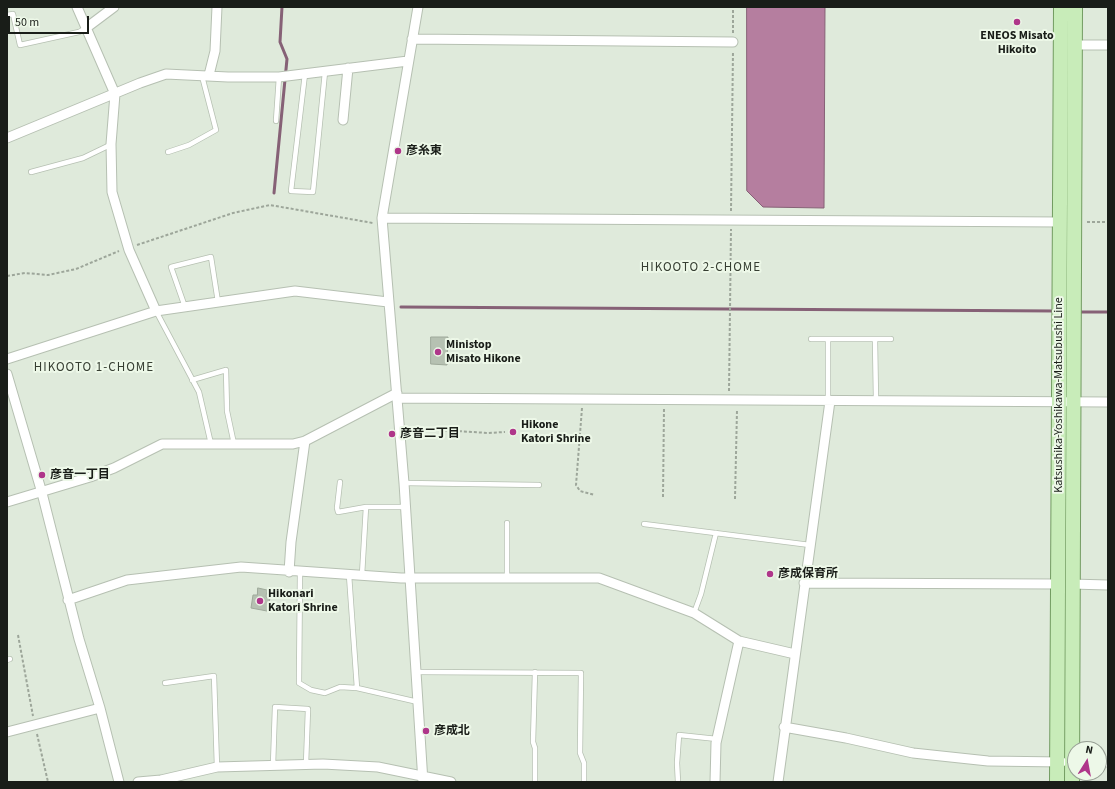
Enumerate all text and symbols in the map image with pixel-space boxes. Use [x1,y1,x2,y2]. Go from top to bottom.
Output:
scale bar [10,8,91,34]
text: 50 m [15,14,39,31]
marker: ENEOS Misato Hikoito [1012,17,1022,27]
place label: ENEOS Misato Hikoito [980,29,1054,57]
place label: 彦糸東 [406,144,442,158]
marker: 彦糸東 [393,146,403,156]
district label: HIKOOTO 2-CHOME [641,260,761,276]
street label: Katsushika-Yoshikawa-Matsubushi Line [1052,297,1066,493]
place label: Ministop Misato Hikone [446,338,521,366]
marker: Ministop Misato Hikone [433,347,443,357]
district label: HIKOOTO 1-CHOME [34,360,154,376]
place label: Hikone Katori Shrine [521,418,591,446]
place label: 彦音二丁目 [400,427,460,441]
marker: Hikone Katori Shrine [508,427,518,437]
marker: 彦音二丁目 [387,429,397,439]
place label: 彦音一丁目 [50,468,110,482]
marker: 彦音一丁目 [37,470,47,480]
place label: 彦成保育所 [778,567,838,581]
marker: 彦成保育所 [765,569,775,579]
place label: Hikonari Katori Shrine [268,587,338,615]
marker: Hikonari Katori Shrine [255,596,265,606]
place label: 彦成北 [434,724,470,738]
marker: 彦成北 [421,726,431,736]
north arrow [1067,741,1107,781]
text: N [1084,742,1094,758]

